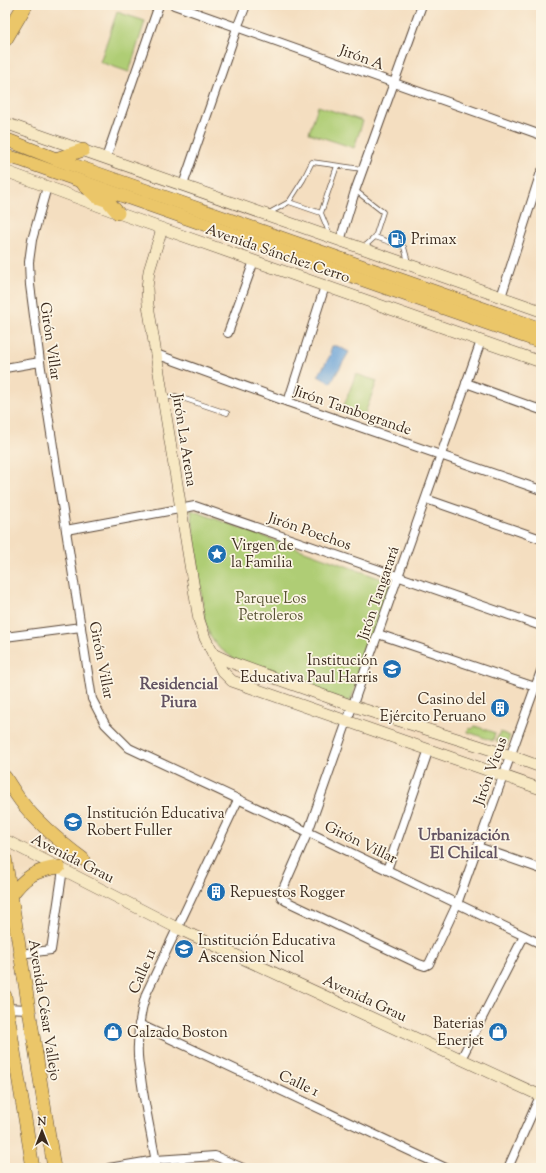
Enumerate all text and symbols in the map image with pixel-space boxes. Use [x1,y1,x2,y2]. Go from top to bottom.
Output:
street label: Jirón A [335,40,387,76]
street label: Avenida Sánchez Cerro [203,220,352,289]
fuel station icon: Primax [386,228,408,250]
place label: Primax [411,230,457,251]
street label: Girón Villar [34,301,65,382]
street label: Jirón Tambogrande [290,381,414,441]
street label: Jirón La Arena [166,391,201,488]
street label: Jirón Poechos [264,508,354,557]
place label: Virgen de la Familia [231,536,294,574]
place icon: Virgen de la Familia [206,543,228,565]
street label: Jirón Tangarará [353,544,405,644]
park label: Parque Los Petroleros [236,589,306,627]
street label: Girón Villar [83,620,118,701]
place label: Institución Educativa Paul Harris [240,651,378,689]
school or university icon: Institución Educativa Paul Harris [381,658,403,680]
district label: Residencial Piura [140,674,219,715]
place label: Casino del Ejército Peruano [380,690,486,728]
building icon: Casino del Ejército Peruano [489,697,511,719]
street label: Jirón Vicus [469,734,513,809]
place label: Institución Educativa Robert Fuller [87,804,225,842]
school or university icon: Institución Educativa Robert Fuller [62,811,84,833]
street label: Girón Villar [320,817,401,870]
district label: Urbanización El Chilcal [418,825,511,866]
street label: Avenida Grau [27,829,118,889]
building icon: Repuestos Rogger [205,881,227,903]
place label: Repuestos Rogger [230,883,345,904]
place label: Institución Educativa Ascension Nicol [198,931,336,969]
street label: Avenida César Vallejo [22,938,65,1083]
school or university icon: Institución Educativa Ascension Nicol [173,938,195,960]
street label: Calle 11 [124,946,162,998]
street label: Avenida Grau [319,971,410,1028]
place label: Baterias Enerjet [433,1014,484,1052]
shop icon: Calzado Boston [102,1021,124,1043]
shop icon: Baterias Enerjet [487,1021,509,1043]
place label: Calzado Boston [127,1023,228,1044]
street label: Calle 1 [275,1066,322,1103]
north arrow [22,1111,62,1151]
text: N [37,1114,47,1130]

